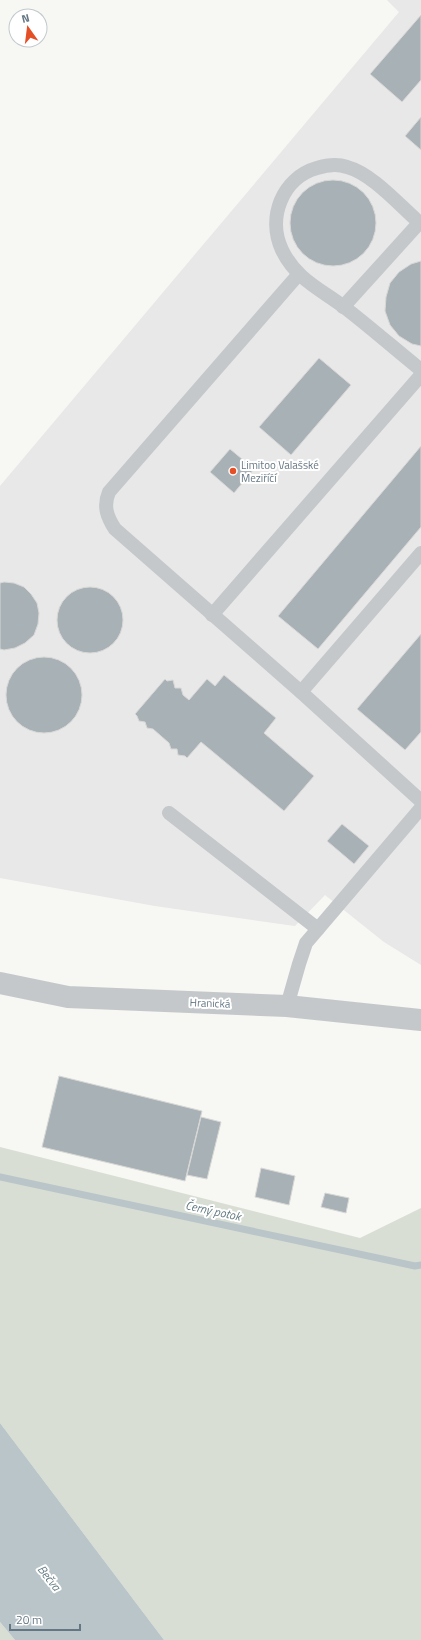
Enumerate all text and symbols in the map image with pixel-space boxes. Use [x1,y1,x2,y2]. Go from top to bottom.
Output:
north arrow [8,8,48,48]
text: N [20,10,31,27]
place label: Limitoo Valašské Meziříčí [241,457,319,486]
marker: Limitoo Valašské Meziříčí [228,466,238,476]
street label: Hranická [189,994,231,1012]
water label: Černý potok [184,1195,244,1226]
water label: Bečva [33,1561,66,1596]
scale bar [10,1606,80,1632]
text: 20 m [16,1610,42,1629]

